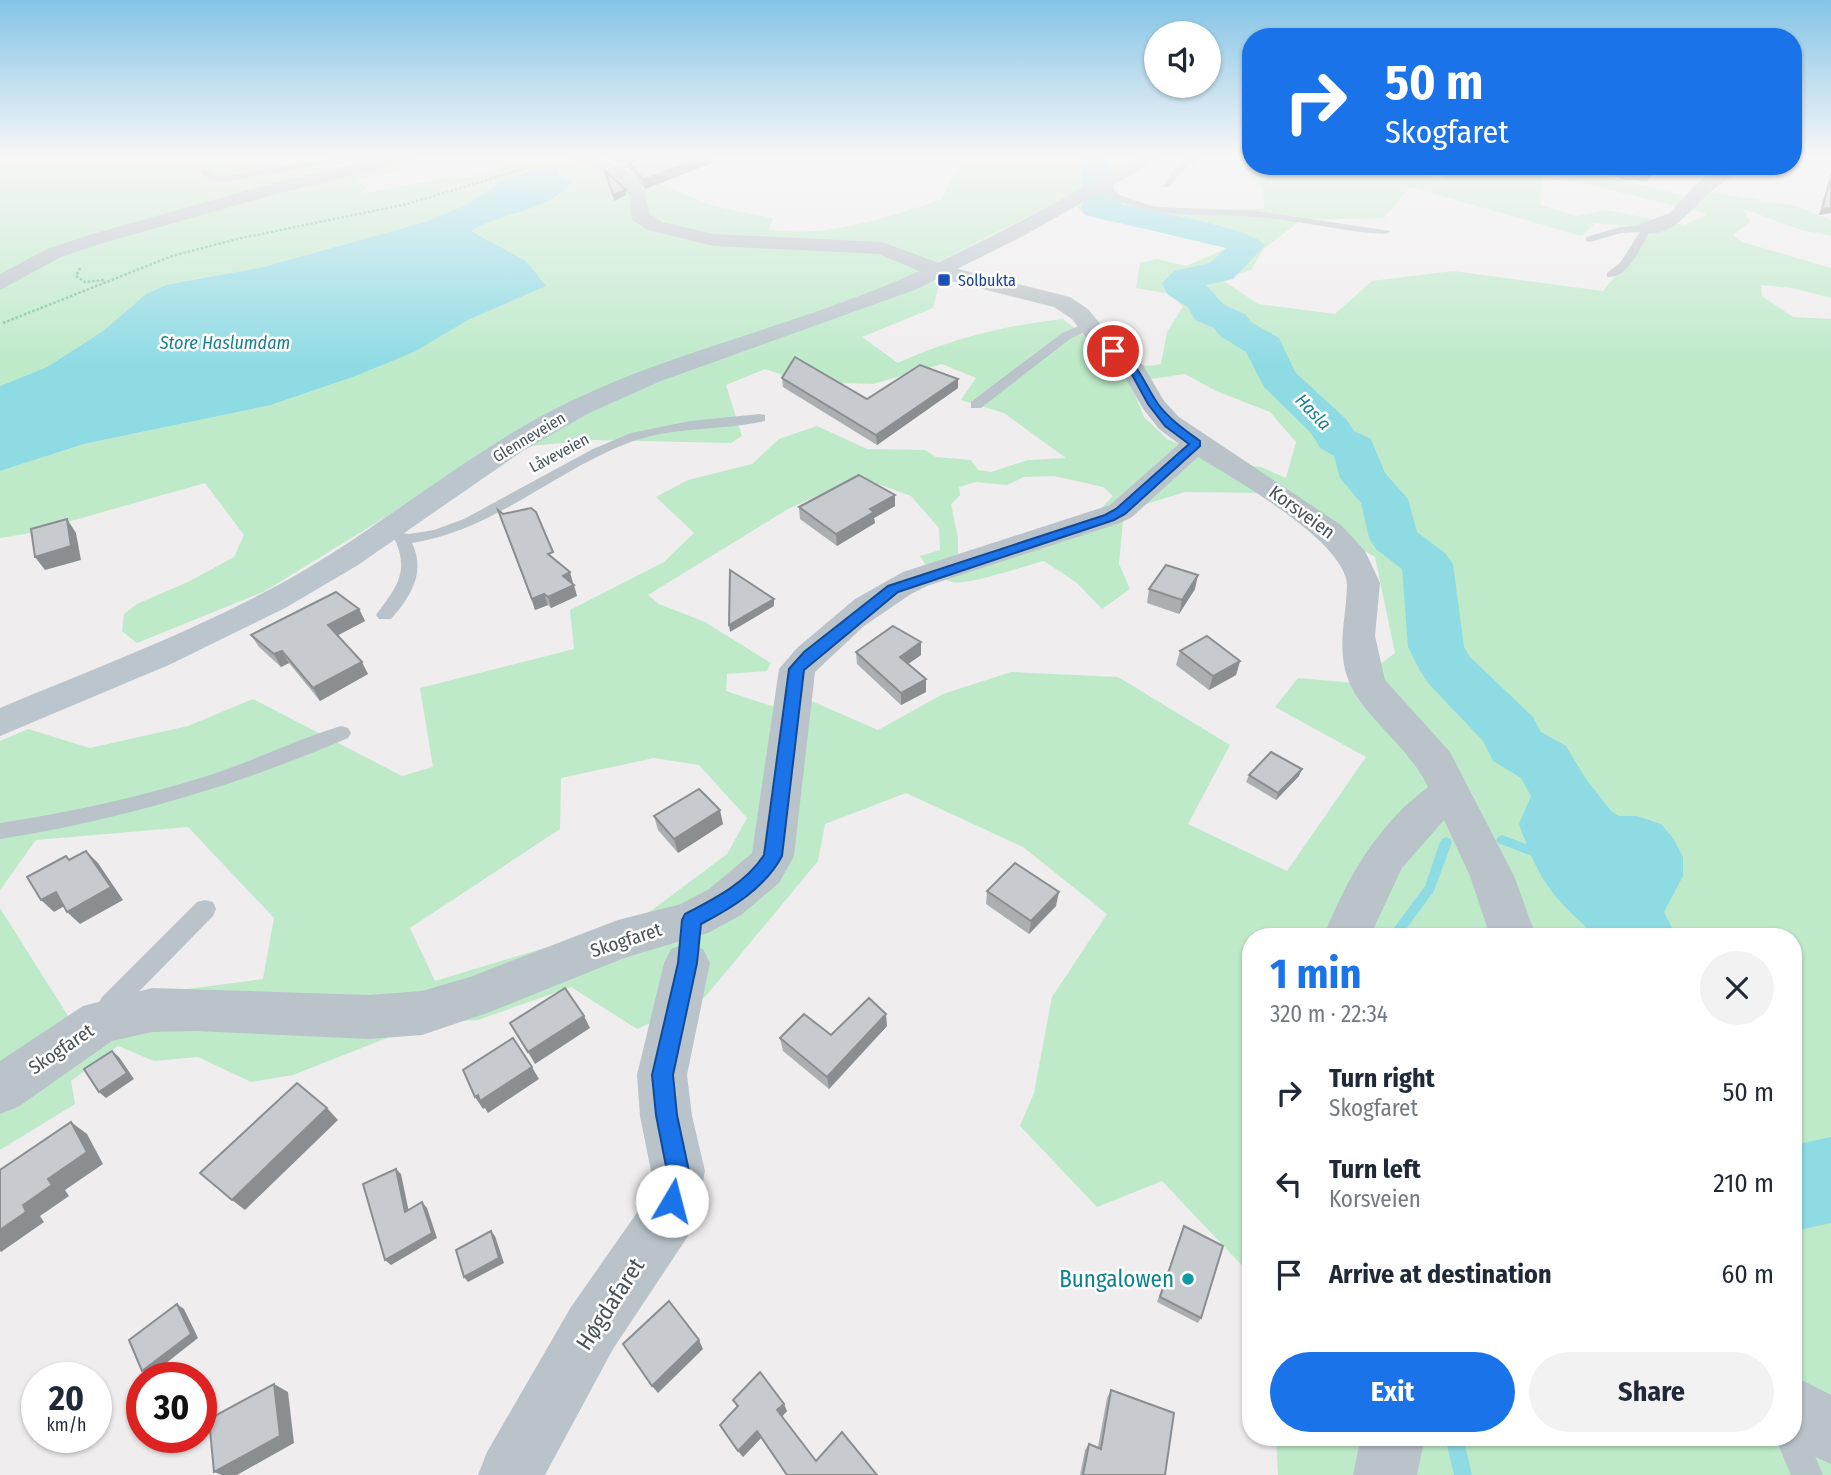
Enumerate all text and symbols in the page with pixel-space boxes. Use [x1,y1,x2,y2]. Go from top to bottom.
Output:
map controls [1144,21,1221,98]
button: sound [1144,21,1221,98]
text: 50 m [1385,53,1483,112]
icon: right [1270,56,1361,147]
text: Skogfaret [1385,113,1509,151]
place label: Solbukta [958,271,1016,290]
marker: Solbukta [936,272,952,288]
pin [1083,321,1143,381]
water label: Store Haslumdam [159,332,290,354]
icon: arrive [1094,332,1132,370]
water label: Hasla [1291,389,1335,435]
street label: Glenneveien [489,408,569,466]
street label: Låveveien [526,429,592,477]
street label: Korsveien [1265,480,1339,544]
street label: Skogfaret [588,917,665,962]
text: 1 min [1270,949,1361,999]
button: close [1700,951,1774,1025]
text: 320 m · 22:34 [1270,1000,1388,1028]
street label: Skogfaret [24,1018,99,1079]
text: Turn right [1329,1063,1435,1094]
icon: right [1270,1074,1308,1112]
text: 50 m [1722,1077,1774,1108]
text: Skogfaret [1329,1094,1418,1122]
text: Turn left [1329,1154,1421,1185]
position arrow [635,1164,709,1238]
icon: left [1270,1165,1308,1203]
text: 210 m [1713,1168,1774,1199]
text: Korsveien [1329,1185,1421,1213]
street label: Høgdafaret [570,1252,650,1355]
icon: arrive [1270,1256,1308,1294]
text: Arrive at destination [1329,1259,1552,1290]
text: 60 m [1721,1259,1774,1290]
place label: Bungalowen [1059,1265,1174,1293]
marker: Bungalowen [1180,1271,1196,1287]
button: Exit [1270,1352,1515,1432]
button: Share [1529,1352,1774,1432]
speed limit sign: 30 [126,1362,217,1453]
text: 20 [49,1377,84,1419]
text: km/h [46,1414,87,1436]

